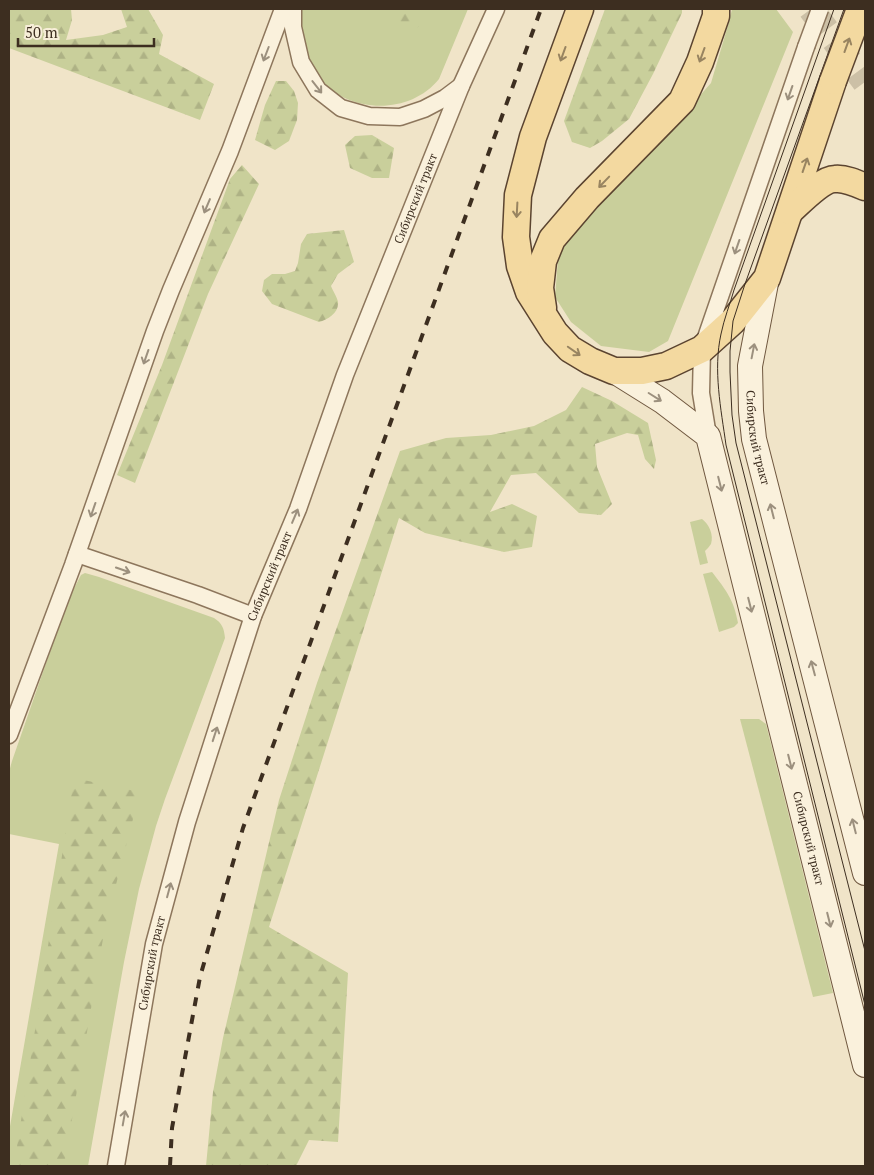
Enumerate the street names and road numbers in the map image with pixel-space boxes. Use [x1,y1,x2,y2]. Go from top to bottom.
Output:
street label: Сибирский тракт [390,151,440,246]
street label: Сибирский тракт [744,390,773,487]
street label: Сибирский тракт [244,529,295,623]
street label: Сибирский тракт [790,790,828,887]
street label: Сибирский тракт [135,914,168,1012]

